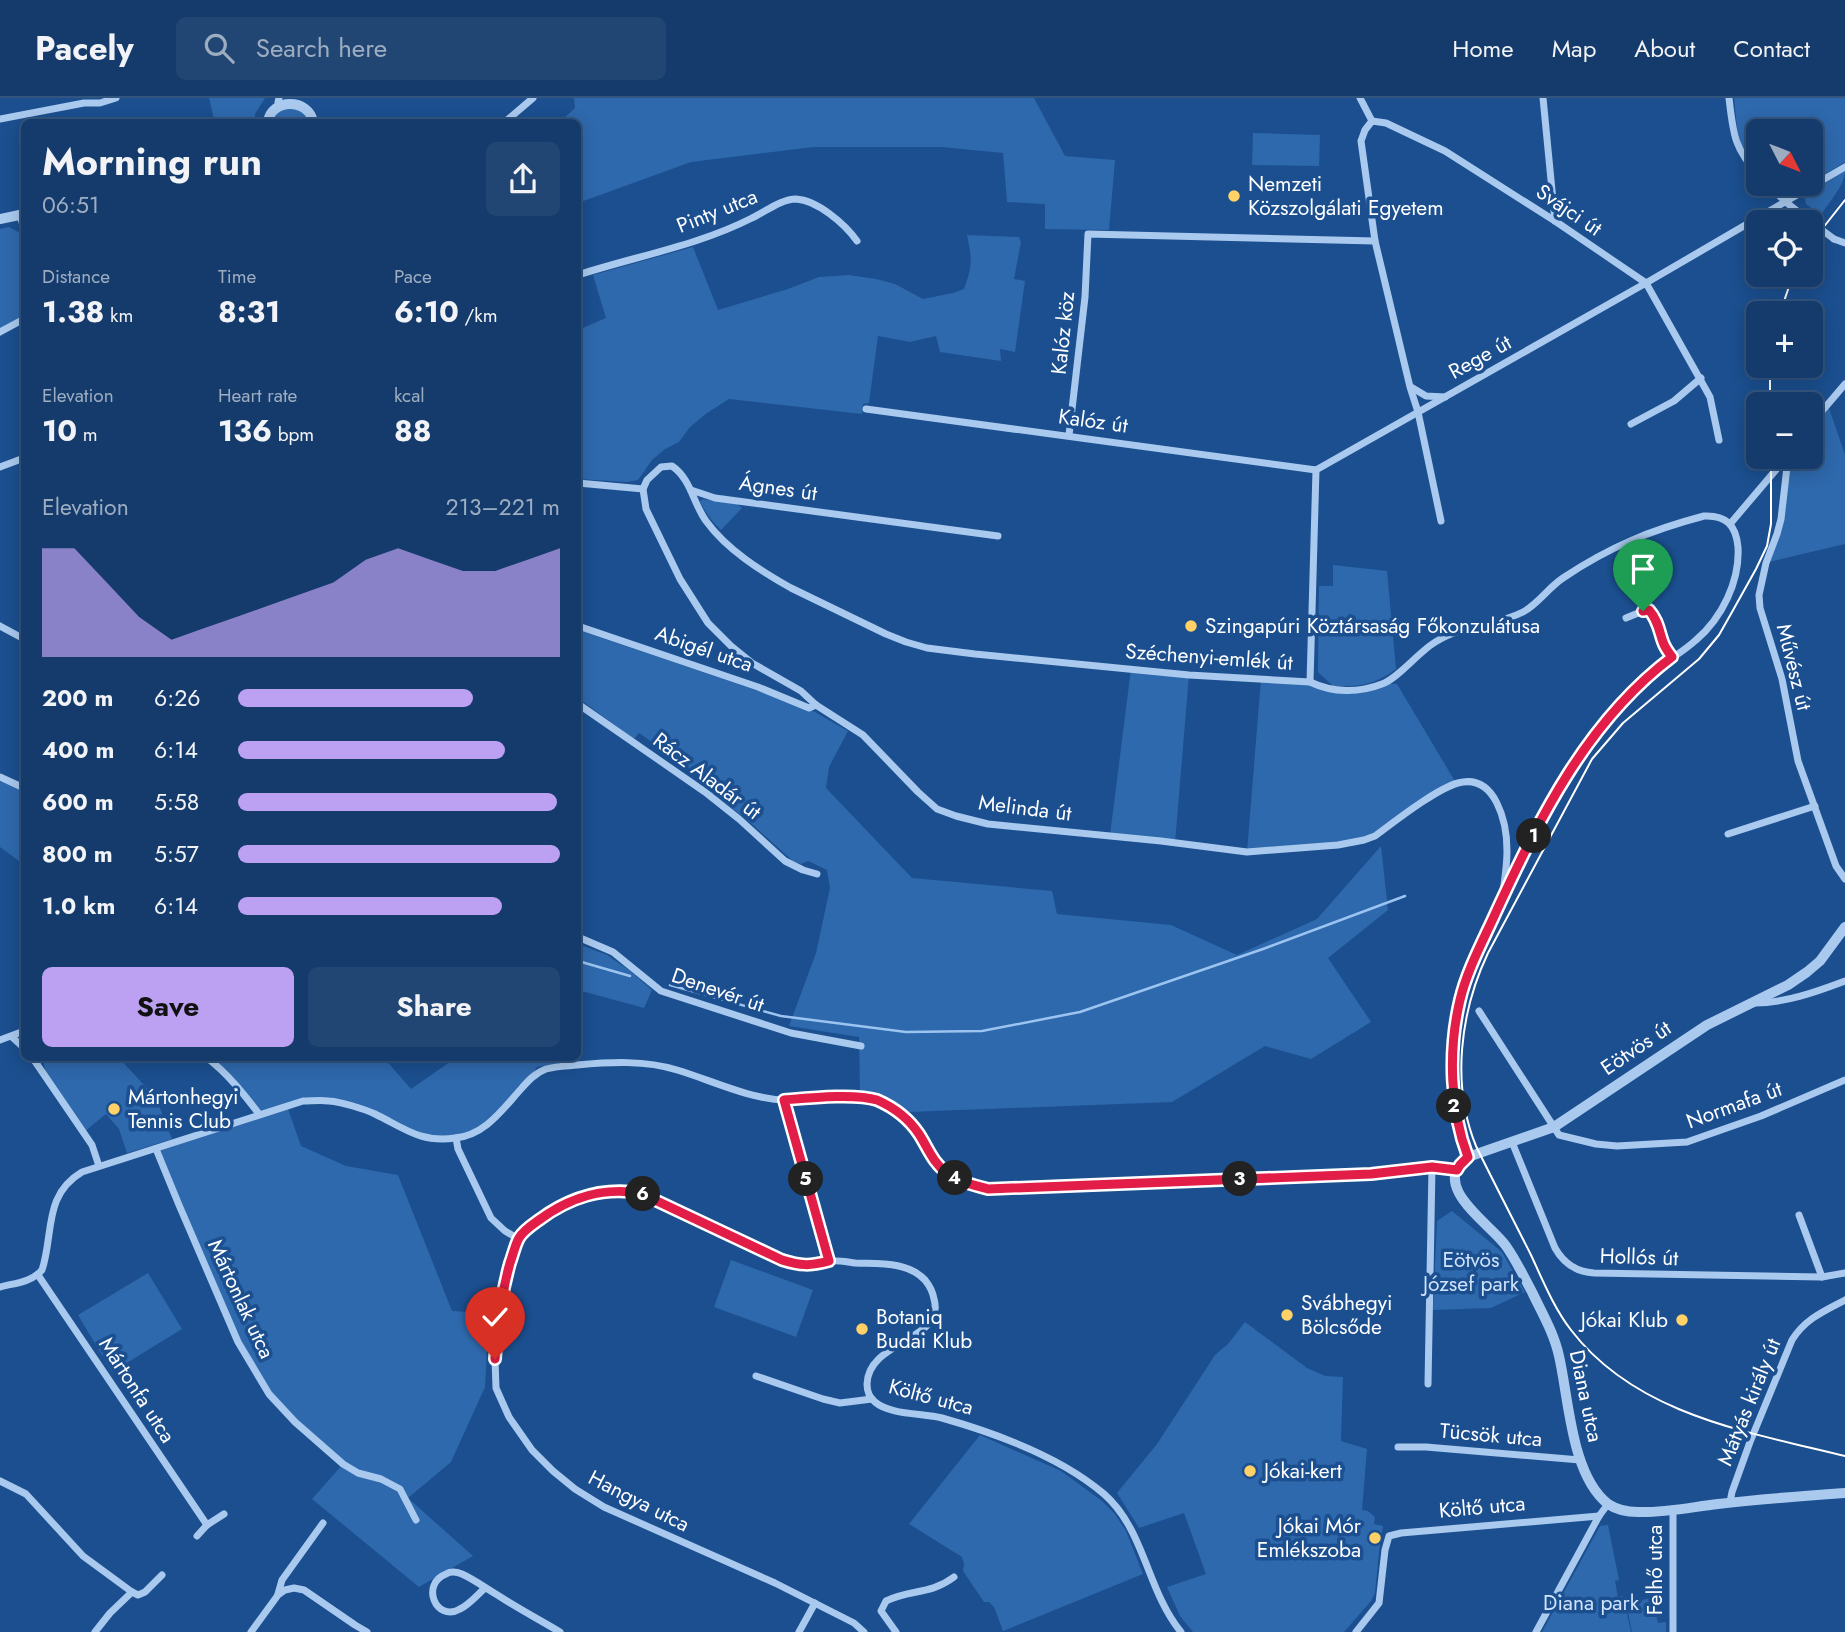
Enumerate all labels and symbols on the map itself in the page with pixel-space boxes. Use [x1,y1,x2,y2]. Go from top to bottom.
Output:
north arrow [1746,119,1824,196]
place label: Nemzeti Közszolgálati Egyetem [1248,169,1444,223]
street label: Svájci út [1530,177,1608,243]
street label: Pinty utca [672,181,762,241]
marker: Nemzeti Közszolgálati Egyetem [1226,188,1242,204]
street label: Kalóz köz [1044,290,1082,376]
street label: Rege út [1443,327,1517,387]
street label: Kalóz út [1056,401,1130,441]
street label: Ágnes út [737,468,819,508]
pin [1613,539,1673,611]
place label: Szingapúri Köztársaság Főkonzulátusa [1205,611,1540,641]
street label: Abigél utca [651,618,757,680]
marker: Szingapúri Köztársaság Főkonzulátusa [1183,618,1199,634]
street label: Művész út [1769,621,1819,713]
street label: Széchenyi-emlék út [1124,636,1294,678]
street label: Rácz Aladár út [647,725,767,827]
street label: Melinda út [977,787,1073,829]
pin: 1 [1516,818,1552,854]
street label: Denevér út [668,960,768,1020]
street label: Eötvös út [1595,1013,1677,1083]
street label: Normafa út [1682,1074,1786,1136]
place label: Mártonhegyi Tennis Club [128,1082,238,1136]
pin: 2 [1436,1088,1472,1124]
marker: Mártonhegyi Tennis Club [106,1101,122,1117]
pin: 4 [937,1160,972,1196]
pin: 5 [788,1162,824,1196]
pin: 3 [1222,1162,1258,1196]
pin: 6 [626,1176,660,1212]
street label: Mártonlak utca [200,1234,282,1364]
street label: Hollós út [1599,1241,1679,1273]
park label: Eötvös József park [1420,1245,1520,1299]
pin [465,1287,525,1359]
place label: Svábhegyi Bölcsőde [1301,1288,1392,1342]
place label: Botaniq Budai Klub [876,1302,972,1356]
place label: Jókai Klub [1578,1305,1668,1335]
marker: Svábhegyi Bölcsőde [1279,1307,1295,1323]
marker: Jókai Klub [1674,1312,1690,1328]
marker: Botaniq Budai Klub [854,1321,870,1337]
street label: Mártonfa utca [92,1331,182,1449]
street label: Mátyás király út [1710,1334,1788,1470]
street label: Diana utca [1562,1347,1610,1445]
street label: Költő utca [885,1371,977,1423]
street label: Tücsök utca [1439,1416,1543,1454]
place label: Jókai-kert [1261,1456,1342,1486]
street label: Hangya utca [583,1463,695,1539]
marker: Jókai-kert [1242,1463,1258,1479]
street label: Költő utca [1438,1488,1526,1526]
place label: Jókai Mór Emlékszoba [1257,1511,1362,1565]
street label: Felhő utca [1640,1525,1670,1615]
marker: Jókai Mór Emlékszoba [1367,1530,1383,1546]
park label: Diana park [1543,1588,1640,1618]

